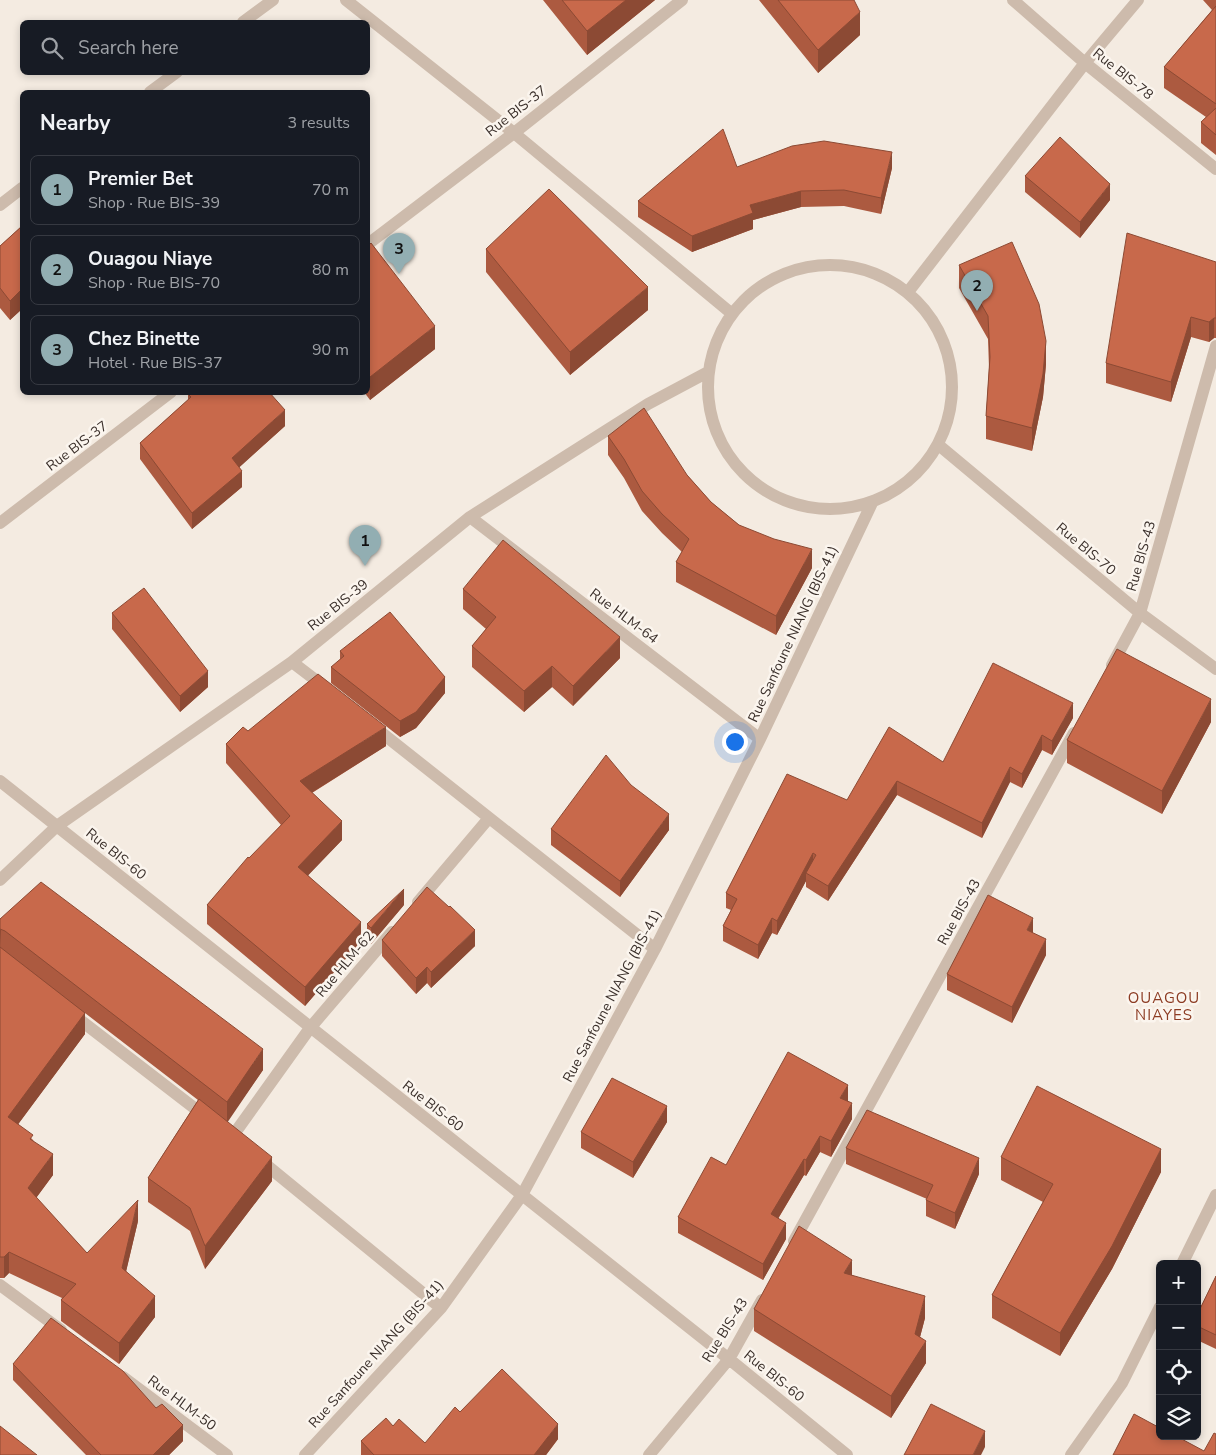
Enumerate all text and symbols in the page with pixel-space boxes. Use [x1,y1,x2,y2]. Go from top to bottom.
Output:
search box [20,20,370,75]
icon: search [38,34,66,62]
text: Search here [78,35,179,61]
street label: Rue BIS-78 [1089,44,1157,104]
street label: Rue BIS-37 [482,81,550,141]
text: Nearby [40,109,110,137]
text: 3 results [288,112,350,134]
text: Premier Bet [88,166,193,192]
text: 1 [52,179,62,201]
text: 70 m [312,179,349,201]
text: Shop · Rue BIS-39 [88,192,220,214]
pin: 3 [383,233,415,274]
text: Ouagou Niaye [88,246,212,272]
text: 2 [52,259,62,281]
text: 80 m [312,259,349,281]
pin: 2 [961,270,993,311]
text: Shop · Rue BIS-70 [88,272,220,294]
text: Chez Binette [88,326,200,352]
text: 3 [52,339,62,361]
text: 90 m [312,339,349,361]
text: Hotel · Rue BIS-37 [88,352,223,374]
street label: Rue BIS-37 [42,417,112,475]
street label: Rue BIS-70 [1052,518,1120,580]
street label: Rue BIS-43 [1122,518,1160,594]
pin: 1 [349,525,381,566]
street label: Rue Sanfoune NIANG (BIS-41) [744,543,842,725]
street label: Rue BIS-39 [304,575,372,635]
street label: Rue HLM-64 [586,584,662,648]
your location [722,729,748,755]
street label: Rue BIS-60 [82,824,150,884]
street label: Rue BIS-43 [933,876,985,948]
street label: Rue Sanfoune NIANG (BIS-41) [558,906,666,1086]
street label: Rue HLM-62 [312,927,378,1001]
district label: OUAGOU NIAYES [1128,988,1200,1025]
street label: Rue BIS-60 [399,1076,467,1136]
map controls [1156,1260,1201,1440]
button: + [1156,1260,1201,1305]
street label: Rue Sanfoune NIANG (BIS-41) [304,1276,448,1432]
street label: Rue BIS-43 [698,1294,752,1366]
button: − [1156,1305,1201,1350]
street label: Rue BIS-60 [740,1346,808,1406]
button: locate [1156,1350,1201,1395]
street label: Rue HLM-50 [144,1371,220,1435]
button: layers [1156,1395,1201,1440]

